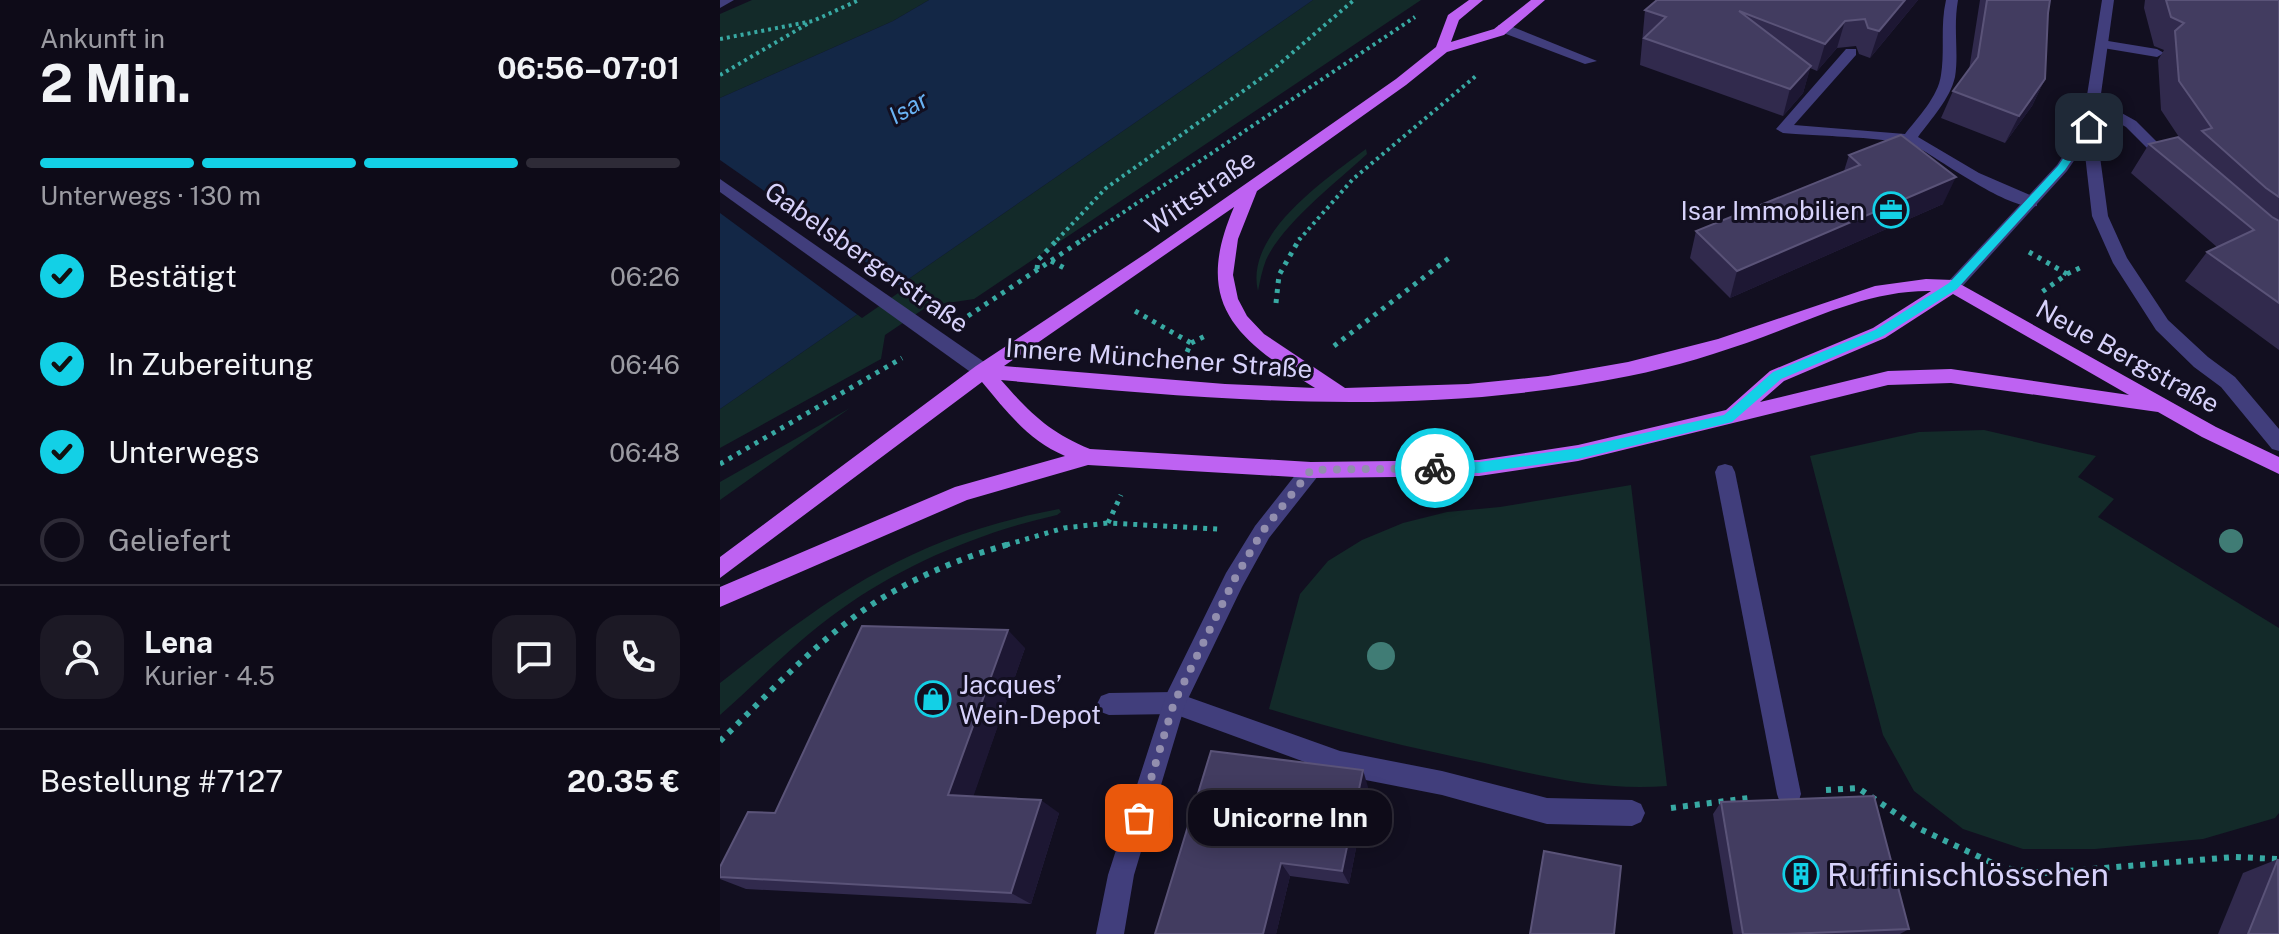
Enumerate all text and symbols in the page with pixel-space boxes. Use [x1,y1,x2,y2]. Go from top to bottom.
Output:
text: Ankunft in [40,23,165,54]
text: 06:56–07:01 [497,50,680,86]
text: 2 Min. [40,53,191,114]
water label: Isar [883,84,933,129]
pin [2055,93,2123,161]
icon: home [2067,105,2111,149]
street label: Wittstraße [1139,143,1261,241]
street label: Gabelsbergerstraße [759,175,975,339]
text: Unterwegs · 130 m [40,180,261,211]
office icon: Isar Immobilien [1872,191,1910,229]
place label: Isar Immobilien [1681,195,1865,226]
icon: check [40,254,84,298]
text: Bestätigt [108,258,237,294]
text: 06:26 [610,261,680,292]
street label: Neue Bergstraße [2031,293,2225,419]
street label: Innere Münchener Straße [1005,332,1313,384]
icon: check [40,342,84,386]
text: In Zubereitung [108,346,314,382]
text: 06:46 [610,349,680,380]
courier [1395,428,1475,508]
icon: check [40,430,84,474]
text: Unterwegs [108,434,259,470]
text: 06:48 [609,437,680,468]
icon: bike [1413,446,1457,490]
text: Geliefert [108,522,231,558]
button: person [40,615,124,699]
button: chat [492,615,576,699]
button: phone [596,615,680,699]
text: Lena [144,624,213,660]
text: Kurier · 4.5 [144,660,275,691]
place label: Jacques’ Wein-Depot [959,669,1101,730]
shop icon: Jacques’ Wein-Depot [914,680,952,718]
text: Bestellung #7127 [40,763,283,799]
text: 20.35 € [567,763,680,799]
pin [1105,784,1173,852]
callout: Unicorne Inn [1187,790,1391,846]
icon: bag [1117,796,1161,840]
text: Unicorne Inn [1212,802,1368,833]
building icon: Ruffinischlösschen [1782,855,1820,893]
place label: Ruffinischlösschen [1827,856,2109,893]

